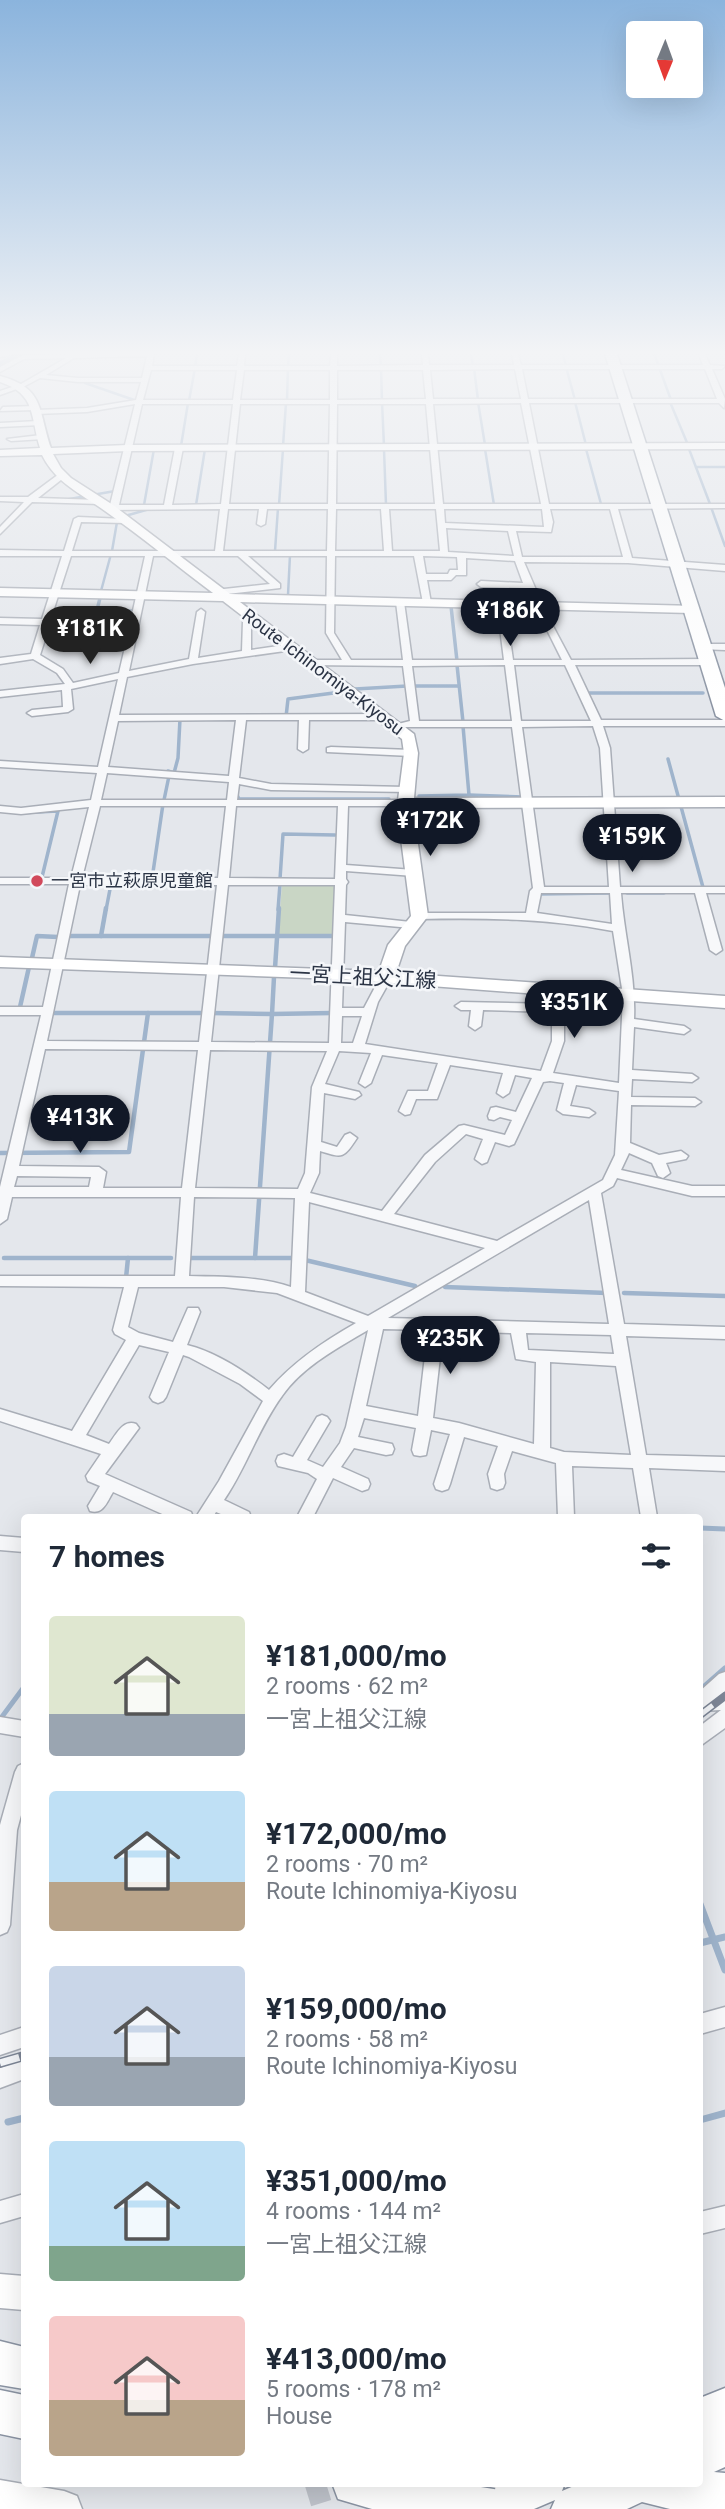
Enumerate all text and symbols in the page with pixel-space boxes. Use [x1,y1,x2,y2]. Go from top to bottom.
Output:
north arrow [626,21,704,98]
map controls [626,21,703,98]
pin: ¥186K [461,588,559,648]
text: ¥186K [477,597,543,624]
street label: Route Ichinomiya-Kiyosu [238,604,408,739]
pin: ¥181K [41,606,139,666]
text: ¥181K [57,615,123,642]
pin: ¥172K [381,798,479,858]
text: ¥172K [397,807,463,834]
pin: ¥159K [583,814,681,874]
text: ¥159K [599,823,665,850]
place label: 一宮市立萩原児童館 [51,870,213,891]
marker: 一宮市立萩原児童館 [29,873,45,889]
street label: 一宮上祖父江線 [289,961,437,993]
pin: ¥351K [525,981,623,1040]
text: ¥351K [541,989,607,1016]
pin: ¥413K [31,1096,129,1155]
text: ¥413K [47,1104,113,1131]
pin: ¥235K [401,1316,499,1376]
text: ¥235K [417,1325,483,1352]
icon: filters [637,1537,675,1575]
text: 7 homes [49,1539,165,1574]
text: ¥181,000/mo [266,1638,447,1673]
icon: home [105,1644,189,1728]
text: 2 rooms · 62 m² [266,1673,428,1700]
text: 一宮上祖父江線 [266,1706,427,1733]
text: ¥172,000/mo [266,1816,447,1851]
icon: home [105,1819,189,1903]
text: 2 rooms · 70 m² [266,1851,428,1878]
text: Route Ichinomiya-Kiyosu [266,1878,518,1905]
text: ¥159,000/mo [266,1991,447,2026]
icon: home [105,1994,189,2078]
text: 2 rooms · 58 m² [266,2026,428,2053]
text: Route Ichinomiya-Kiyosu [266,2053,518,2080]
text: ¥351,000/mo [266,2163,447,2198]
icon: home [105,2169,189,2253]
text: 4 rooms · 144 m² [266,2198,441,2225]
text: 一宮上祖父江線 [266,2231,427,2258]
text: ¥413,000/mo [266,2341,447,2376]
icon: home [105,2344,189,2428]
text: 5 rooms · 178 m² [266,2376,441,2403]
text: House [266,2403,332,2430]

